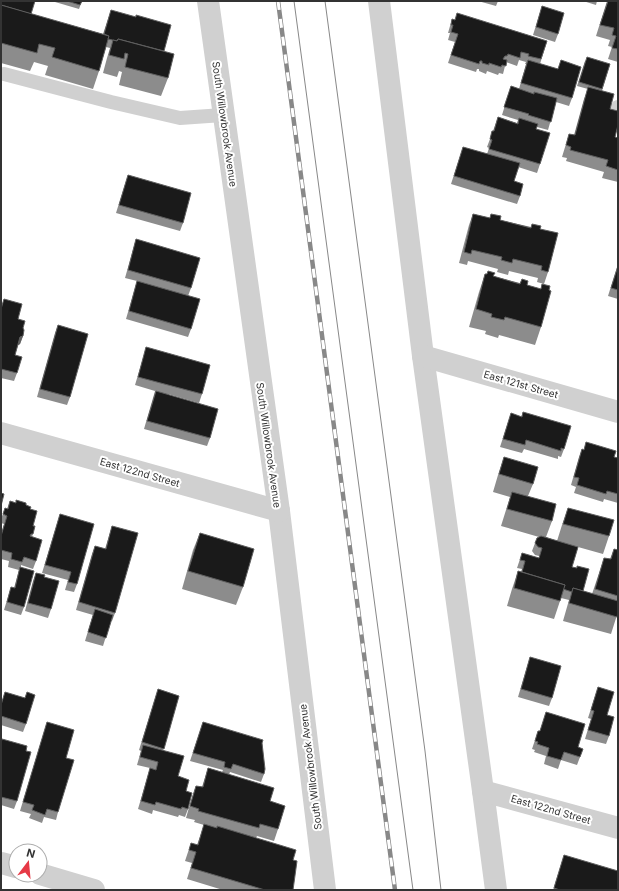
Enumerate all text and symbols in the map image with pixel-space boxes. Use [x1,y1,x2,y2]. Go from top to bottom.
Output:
street label: South Willowbrook Avenue [210,60,240,188]
street label: East 121st Street [482,368,560,401]
street label: South Willowbrook Avenue [254,381,284,509]
street label: East 122nd Street [99,455,182,489]
street label: South Willowbrook Avenue [296,703,324,831]
street label: East 122nd Street [510,792,593,826]
north arrow [8,843,48,883]
text: N [25,846,37,861]

